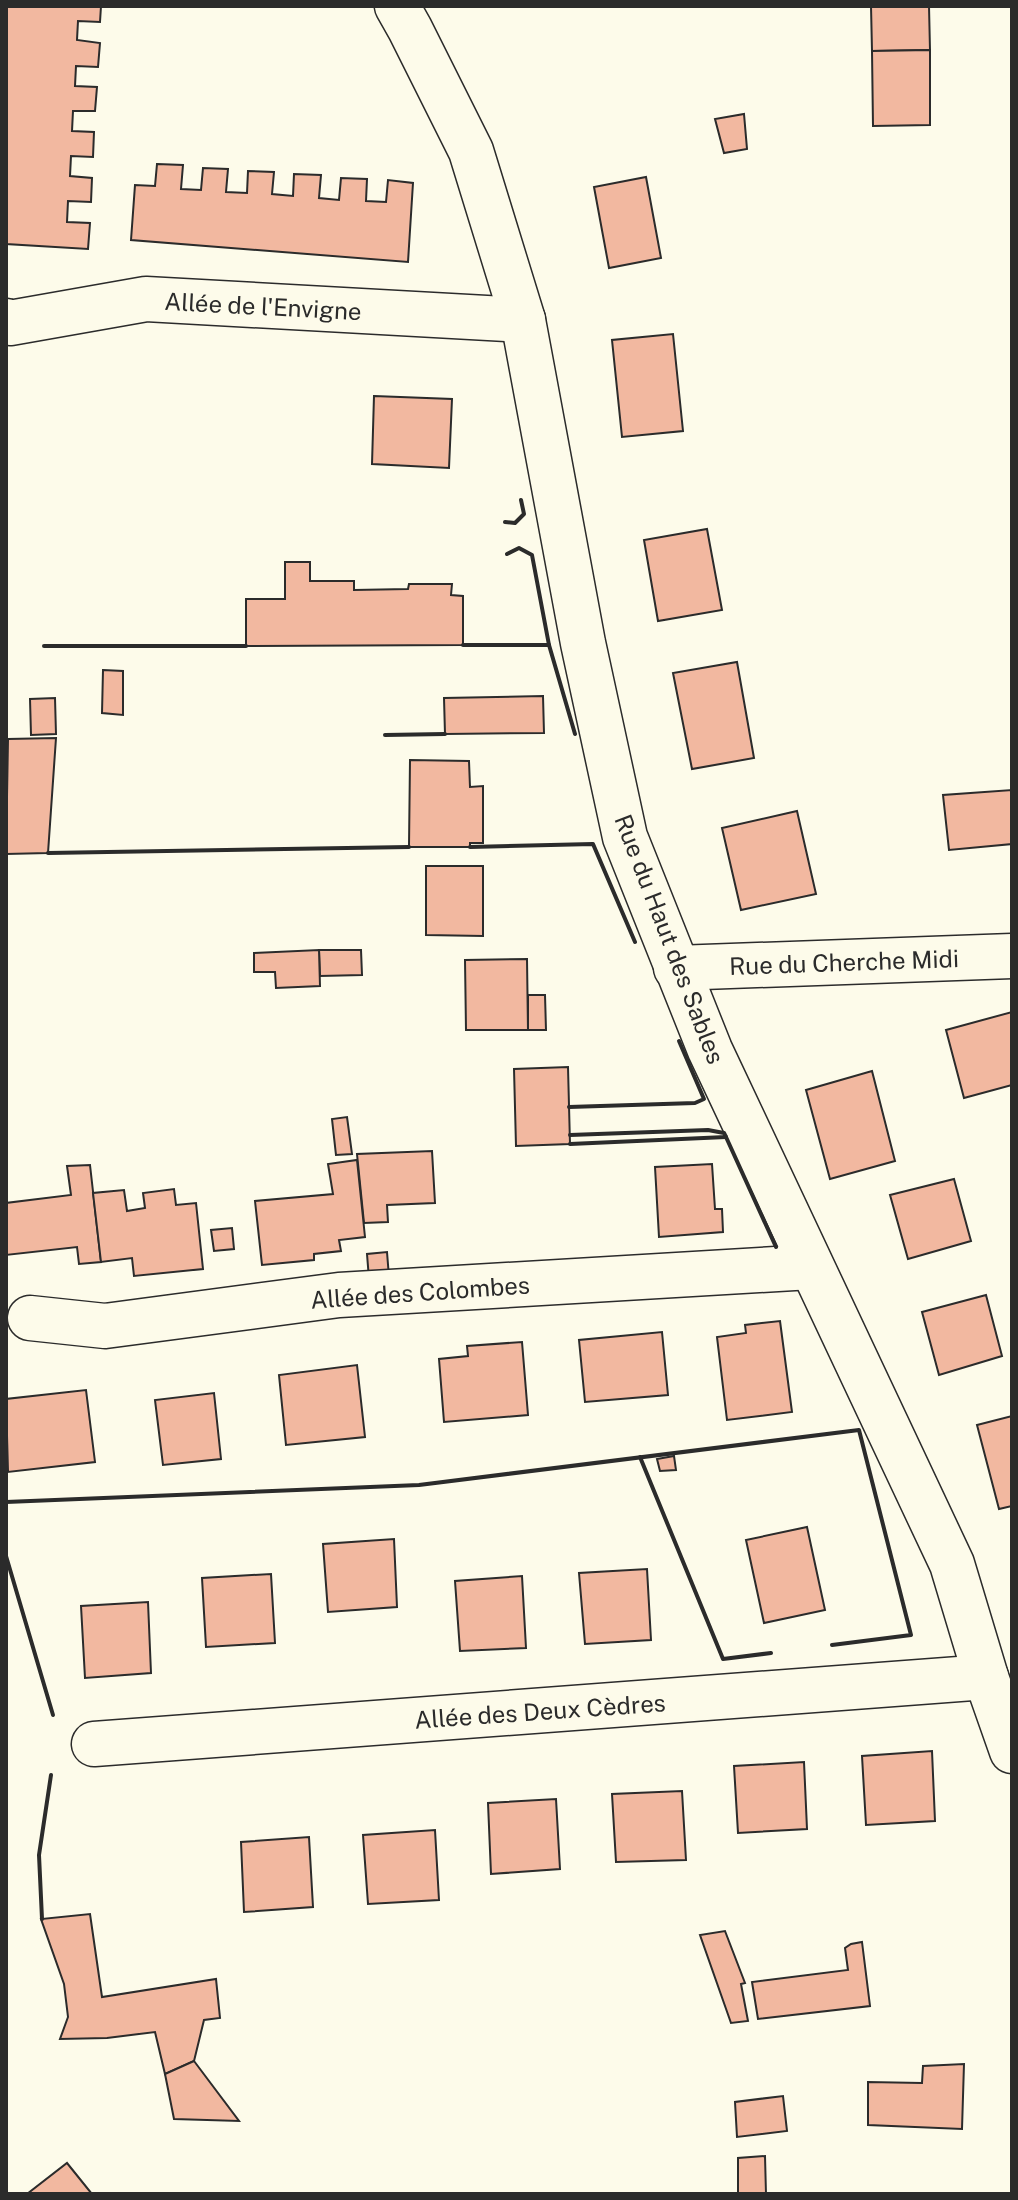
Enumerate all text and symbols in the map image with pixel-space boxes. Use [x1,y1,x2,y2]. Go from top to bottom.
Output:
street label: Allée de l'Envigne [164,287,362,325]
street label: Rue du Haut des Sables [609,810,731,1068]
street label: Rue du Cherche Midi [729,944,959,980]
street label: Allée des Colombes [309,1270,531,1314]
street label: Allée des Deux Cèdres [413,1688,667,1734]

